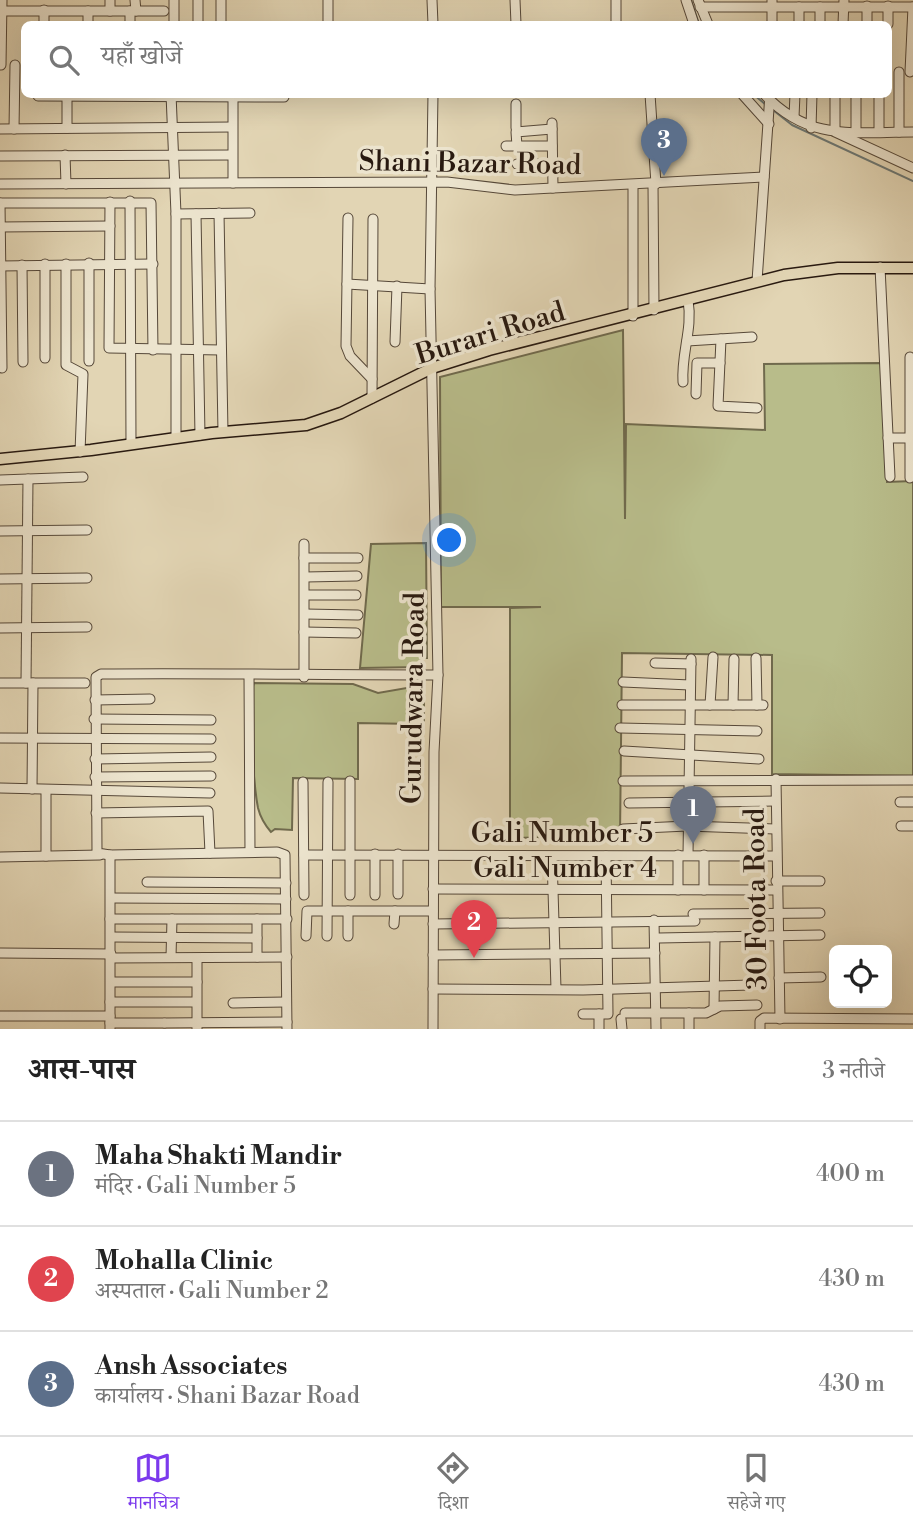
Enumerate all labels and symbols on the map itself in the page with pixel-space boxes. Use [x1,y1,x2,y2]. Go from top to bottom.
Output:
pin: 3 [641,118,687,176]
street label: Shani Bazar Road [358,144,582,183]
street label: Burari Road [411,294,569,373]
your location [432,523,466,557]
street label: Gurudwara Road [394,592,433,804]
pin: 1 [670,786,716,844]
street label: 30 Foota Road [737,807,776,991]
street label: Gali Number 5 [471,816,653,851]
street label: Gali Number 4 [473,851,657,886]
pin: 2 [451,900,497,958]

